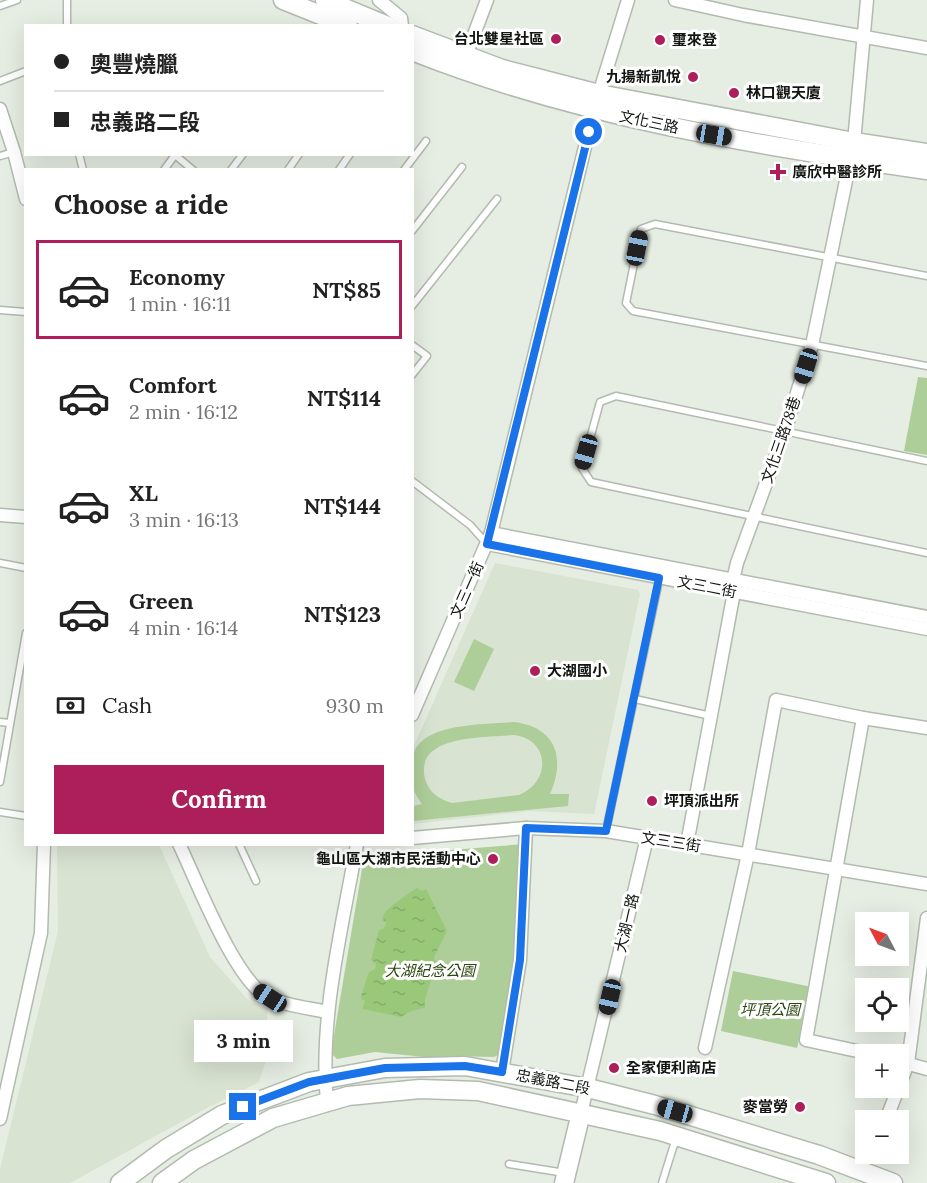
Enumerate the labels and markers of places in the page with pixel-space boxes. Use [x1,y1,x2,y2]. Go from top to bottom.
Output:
place label: 台北雙星社區 [454,29,544,48]
place label: 璽來登 [672,30,717,49]
marker: 台北雙星社區 [549,32,563,46]
marker: 璽來登 [653,33,667,47]
place label: 九揚新凱悅 [606,67,681,86]
marker: 九揚新凱悅 [686,70,700,84]
place label: 林口觀天廈 [746,83,821,102]
marker: 林口觀天廈 [727,86,741,100]
place label: 廣欣中醫診所 [792,162,882,181]
marker: 廣欣中醫診所 [769,163,787,181]
place label: 大湖國小 [547,661,608,680]
marker: 大湖國小 [528,664,542,678]
place label: 坪頂派出所 [664,791,739,810]
marker: 坪頂派出所 [645,794,659,808]
place label: 龜山區大湖市民活動中心 [316,849,481,868]
marker: 龜山區大湖市民活動中心 [486,852,500,866]
place label: 全家便利商店 [626,1058,716,1077]
marker: 全家便利商店 [607,1061,621,1075]
place label: 麥當勞 [743,1097,788,1116]
marker: 麥當勞 [793,1100,807,1114]

